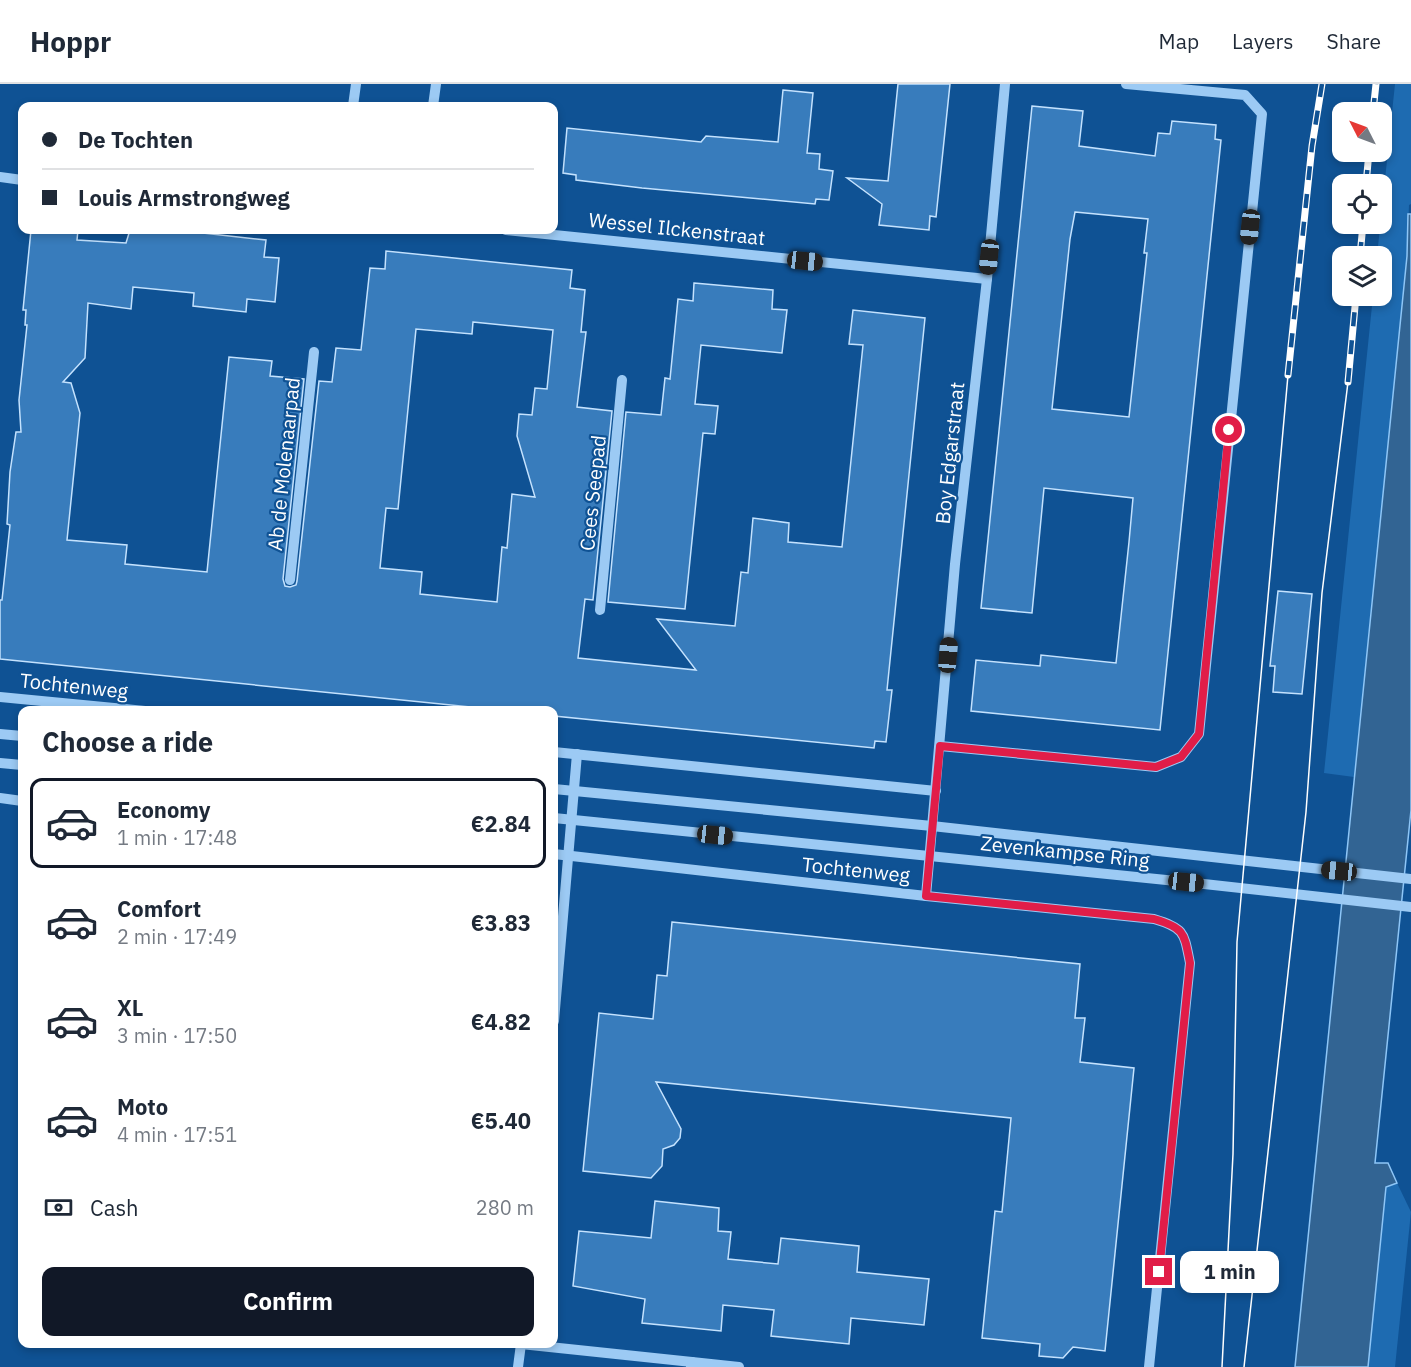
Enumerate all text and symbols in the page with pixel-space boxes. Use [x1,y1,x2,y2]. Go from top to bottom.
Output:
text: Hoppr [30,23,111,60]
text: Map [1159,27,1199,55]
text: Layers [1232,27,1294,55]
text: Share [1327,27,1381,55]
north arrow [1332,102,1392,162]
map controls [1332,102,1392,306]
text: De Tochten [78,125,193,154]
button: locate [1332,174,1392,234]
text: Louis Armstrongweg [78,183,290,212]
street label: Wessel Ilckenstraat [587,206,767,251]
car [1239,208,1261,246]
car [978,238,1000,276]
button: layers [1332,246,1392,306]
car [786,250,824,272]
street label: Ab de Molenaarpad [261,376,306,552]
street label: Boy Edgarstraat [929,381,970,525]
route start [1215,416,1242,443]
street label: Cees Seepad [573,434,612,552]
car [937,636,959,674]
street label: Tochtenweg [19,666,130,705]
text: Choose a ride [42,724,213,759]
text: Economy [117,795,211,824]
icon: car [45,796,99,850]
text: €2.84 [471,809,531,838]
text: 1 min · 17:48 [117,824,237,851]
car [696,824,734,846]
street label: Zevenkampse Ring [979,829,1151,874]
street label: Tochtenweg [801,850,912,889]
car [1320,860,1358,882]
car [1167,871,1205,893]
text: Comfort [117,894,201,923]
icon: car [45,895,99,949]
text: €3.83 [471,908,531,937]
text: 2 min · 17:49 [117,923,237,950]
text: XL [117,993,143,1022]
icon: car [45,994,99,1048]
text: €4.82 [471,1007,531,1036]
text: 3 min · 17:50 [117,1022,237,1049]
text: Moto [117,1092,168,1121]
icon: car [45,1093,99,1147]
text: €5.40 [471,1106,531,1135]
text: 4 min · 17:51 [117,1121,237,1148]
icon: cash [42,1191,75,1224]
text: Cash [90,1193,139,1222]
text: 280 m [476,1194,534,1221]
callout: 1 min [1180,1251,1279,1293]
route end [1145,1258,1172,1285]
text: 1 min [1203,1258,1256,1285]
button: Confirm [42,1267,534,1336]

